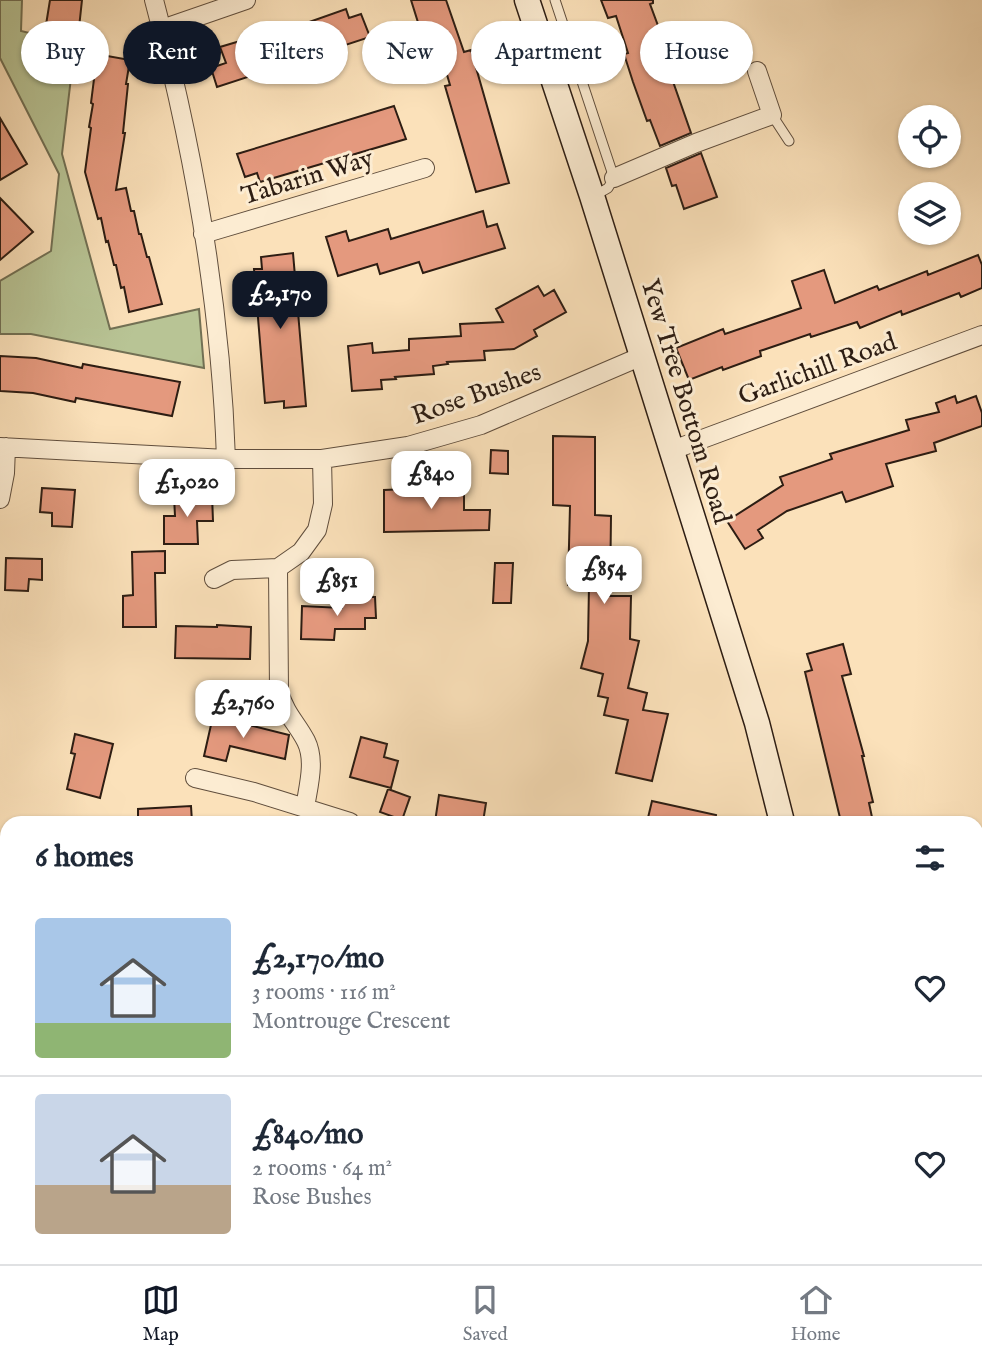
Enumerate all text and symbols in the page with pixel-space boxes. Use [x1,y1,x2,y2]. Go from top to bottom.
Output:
chip: Buy [21,21,109,84]
chip: Rent [123,21,221,84]
chip: Filters [235,21,348,84]
chip: New [362,21,457,84]
chip: Apartment [471,21,626,84]
chip: House [640,21,753,84]
map controls [898,105,961,245]
button: locate [898,105,961,168]
street label: Tabarin Way [237,142,378,213]
button: layers [898,182,961,245]
pin: £2,170 [223,272,337,331]
street label: Yew Tree Bottom Road [633,275,739,528]
text: £2,170 [248,279,312,308]
street label: Garlichill Road [734,325,901,413]
street label: Rose Bushes [407,356,546,433]
pin: £840 [390,452,472,511]
text: £840 [407,459,455,488]
pin: £1,020 [130,460,244,519]
text: £1,020 [155,467,219,496]
pin: £854 [563,546,645,606]
text: £854 [582,554,626,583]
pin: £851 [296,558,378,618]
text: £851 [316,566,358,595]
pin: £2,760 [186,680,300,740]
text: £2,760 [211,688,275,717]
text: 6 homes [35,839,134,877]
icon: filters [911,839,949,877]
text: £2,170/mo [252,940,384,978]
icon: home [91,946,175,1030]
icon: heart [911,969,949,1007]
text: 3 rooms · 116 m² [252,978,396,1007]
text: Montrouge Crescent [252,1007,450,1036]
text: £840/mo [252,1116,363,1154]
icon: home [91,1122,175,1206]
icon: heart [911,1145,949,1183]
text: 2 rooms · 64 m² [252,1154,392,1183]
text: Rose Bushes [252,1183,372,1212]
tab: Map [142,1281,180,1347]
tab: Saved [463,1281,508,1347]
tab: Home [791,1281,840,1347]

